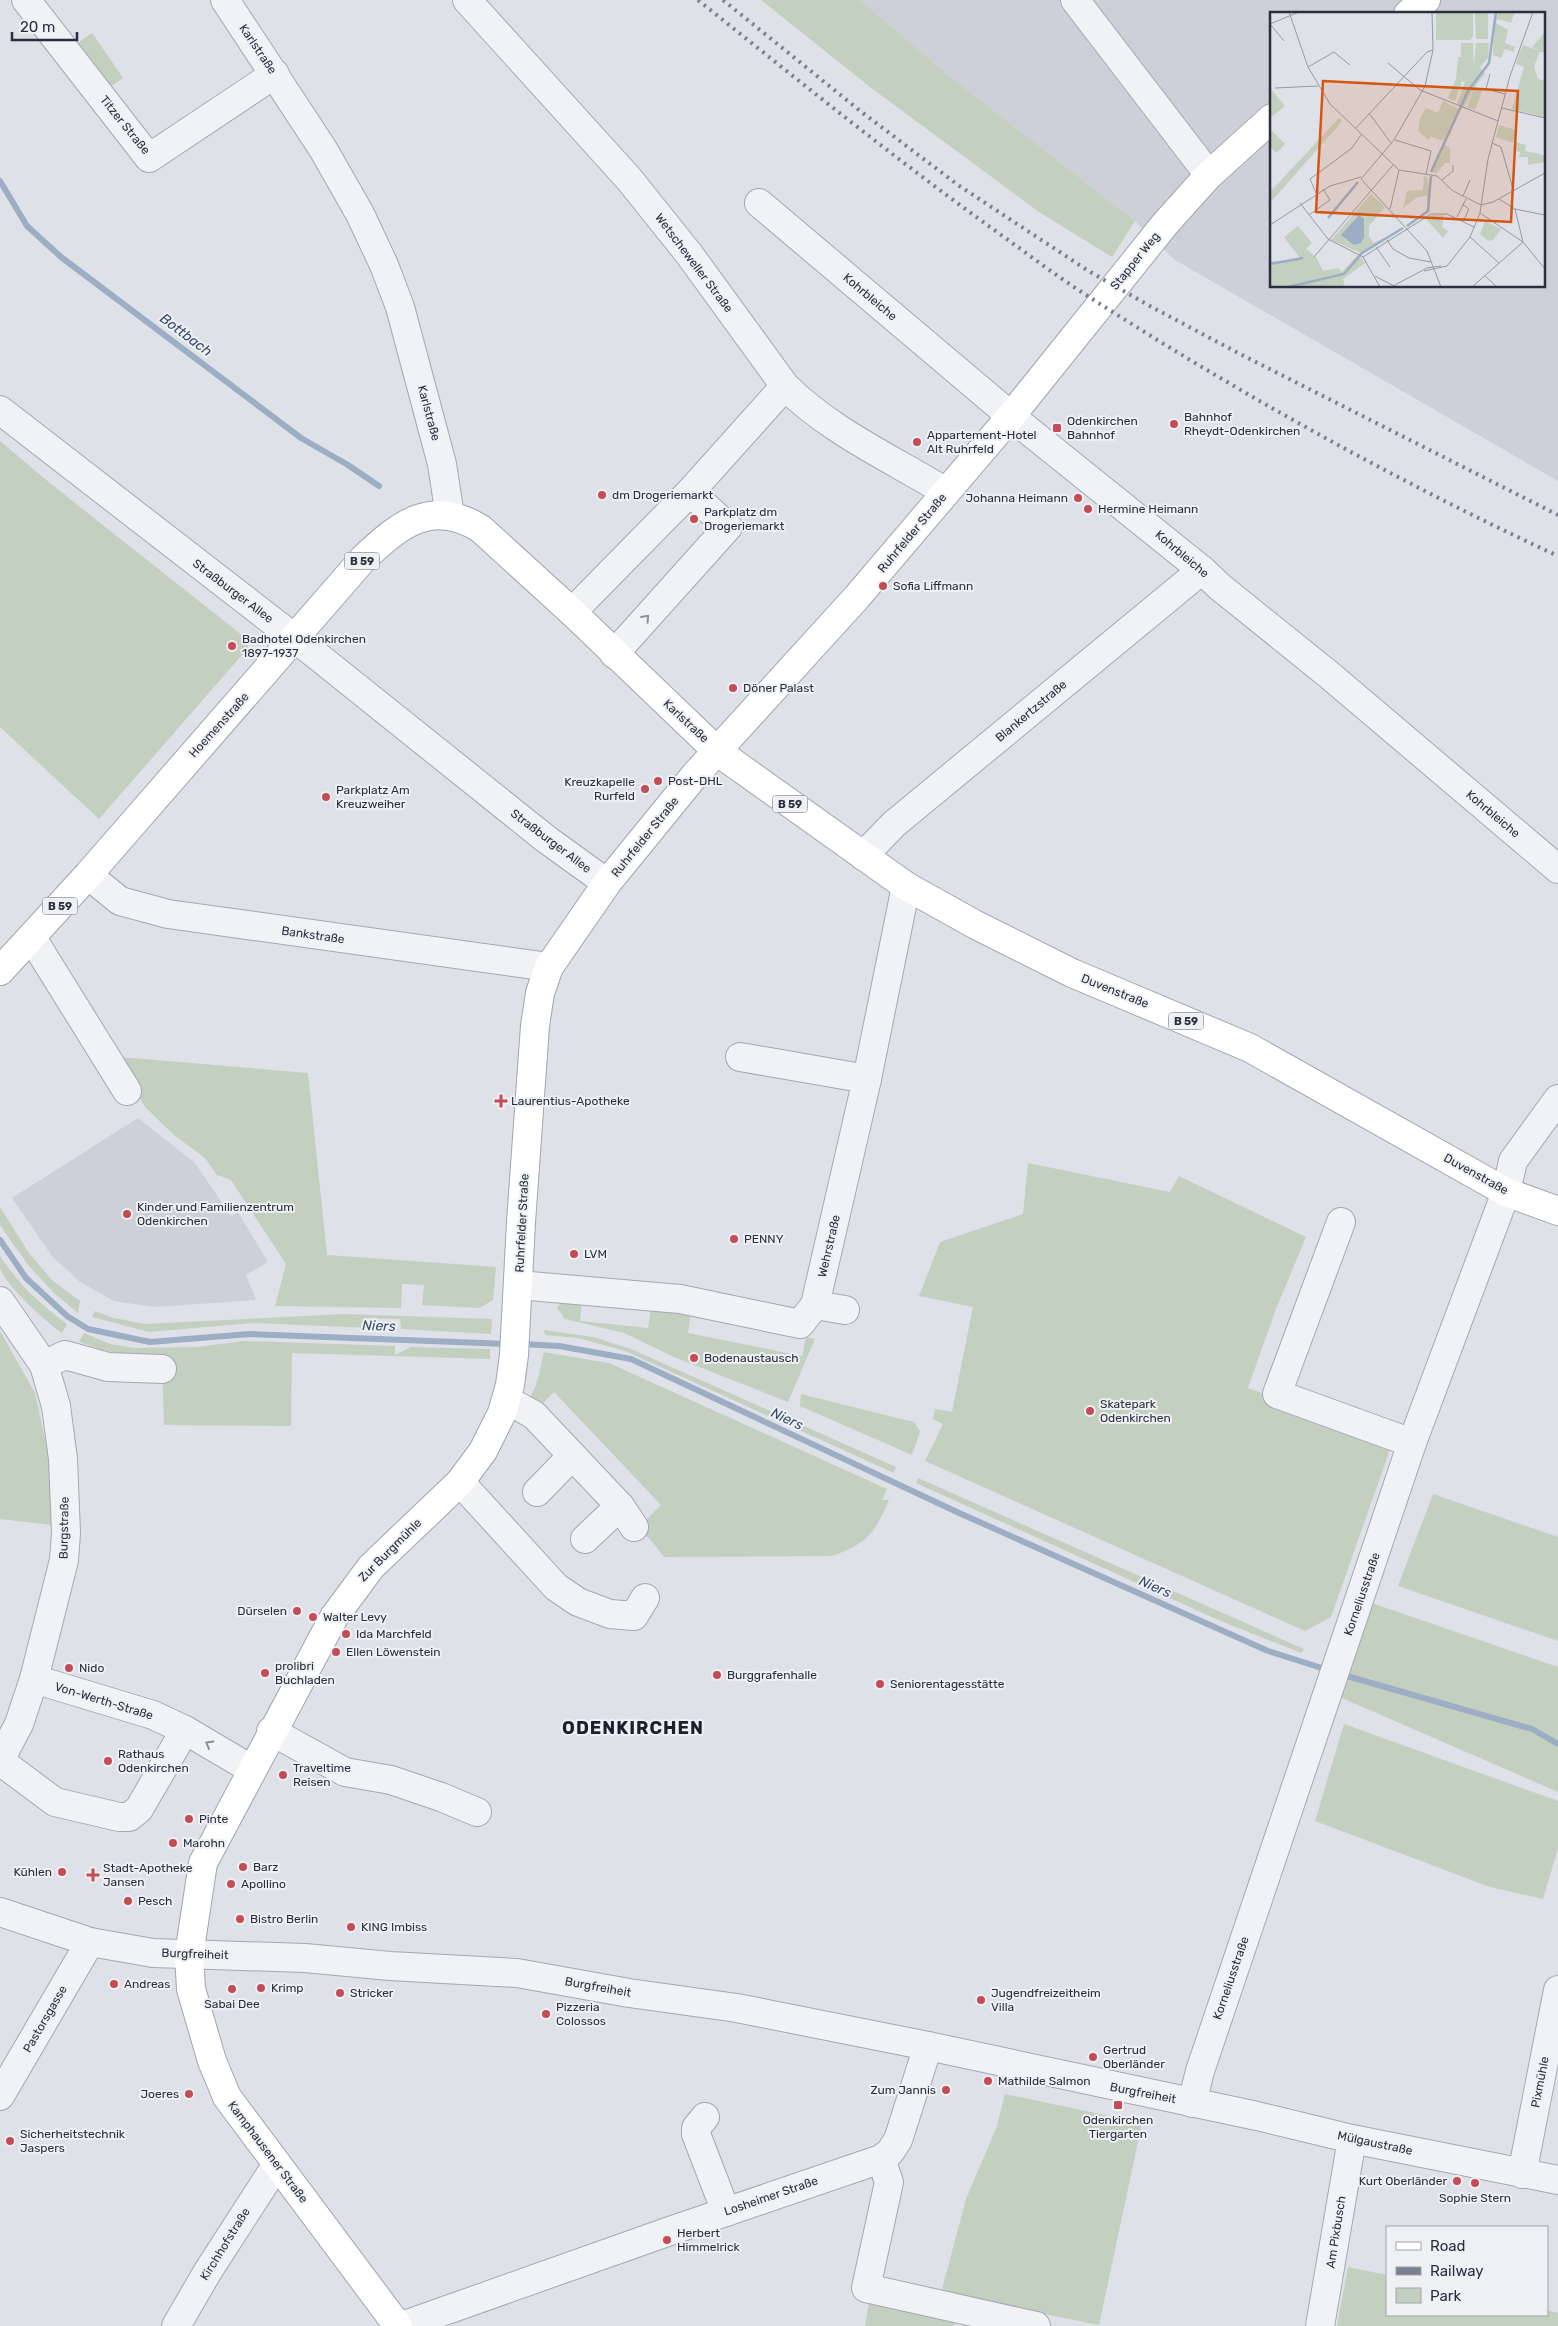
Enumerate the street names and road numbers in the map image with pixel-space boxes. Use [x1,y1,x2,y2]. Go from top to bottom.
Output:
street label: Karlstraße [236,21,280,77]
street label: Titzer Straße [97,93,153,157]
street label: Wetscheweller Straße [652,211,736,315]
street label: Stapper Weg [1108,229,1162,293]
street label: Kohrbleiche [840,270,900,324]
street label: Karlstraße [415,384,443,443]
street label: Ruhrfelder Straße [875,490,949,576]
street label: Kohrbleiche [1152,527,1212,581]
road number: B 59 [344,552,380,570]
street label: Straßburger Allee [190,556,276,626]
street label: Blankertzstraße [993,677,1070,745]
street label: Hoemenstraße [186,689,252,760]
street label: Karlstraße [660,696,712,746]
street label: Kohrbleiche [1463,787,1523,841]
street label: Ruhrfelder Straße [608,794,682,880]
road number: B 59 [772,796,808,812]
street label: Straßburger Allee [508,806,594,876]
road number: B 59 [42,898,78,914]
street label: Bankstraße [280,924,346,946]
street label: Duvenstraße [1079,971,1151,1011]
road number: B 59 [1168,1012,1204,1030]
street label: Duvenstraße [1441,1151,1511,1198]
street label: Ruhrfelder Straße [512,1173,532,1273]
street label: Wehrstraße [815,1213,843,1279]
street label: Burgstraße [56,1496,72,1559]
street label: Zur Burgmühle [356,1515,425,1584]
street label: Korneliusstraße [1341,1550,1383,1637]
street label: Von-Werth-Straße [53,1679,155,1723]
street label: Korneliusstraße [1210,1934,1252,2021]
street label: Burgfreiheit [161,1946,229,1962]
street label: Burgfreiheit [564,1974,633,2000]
street label: Pastorsgasse [20,1983,70,2055]
street label: Pixmühle [1528,2055,1552,2109]
street label: Burgfreiheit [1109,2080,1178,2106]
street label: Kamphausener Straße [225,2098,311,2206]
street label: Mülgaustraße [1336,2128,1414,2158]
street label: Losheimer Straße [722,2173,820,2219]
street label: Am Pixbusch [1323,2195,1349,2269]
street label: Kirchhofstraße [197,2205,253,2283]

